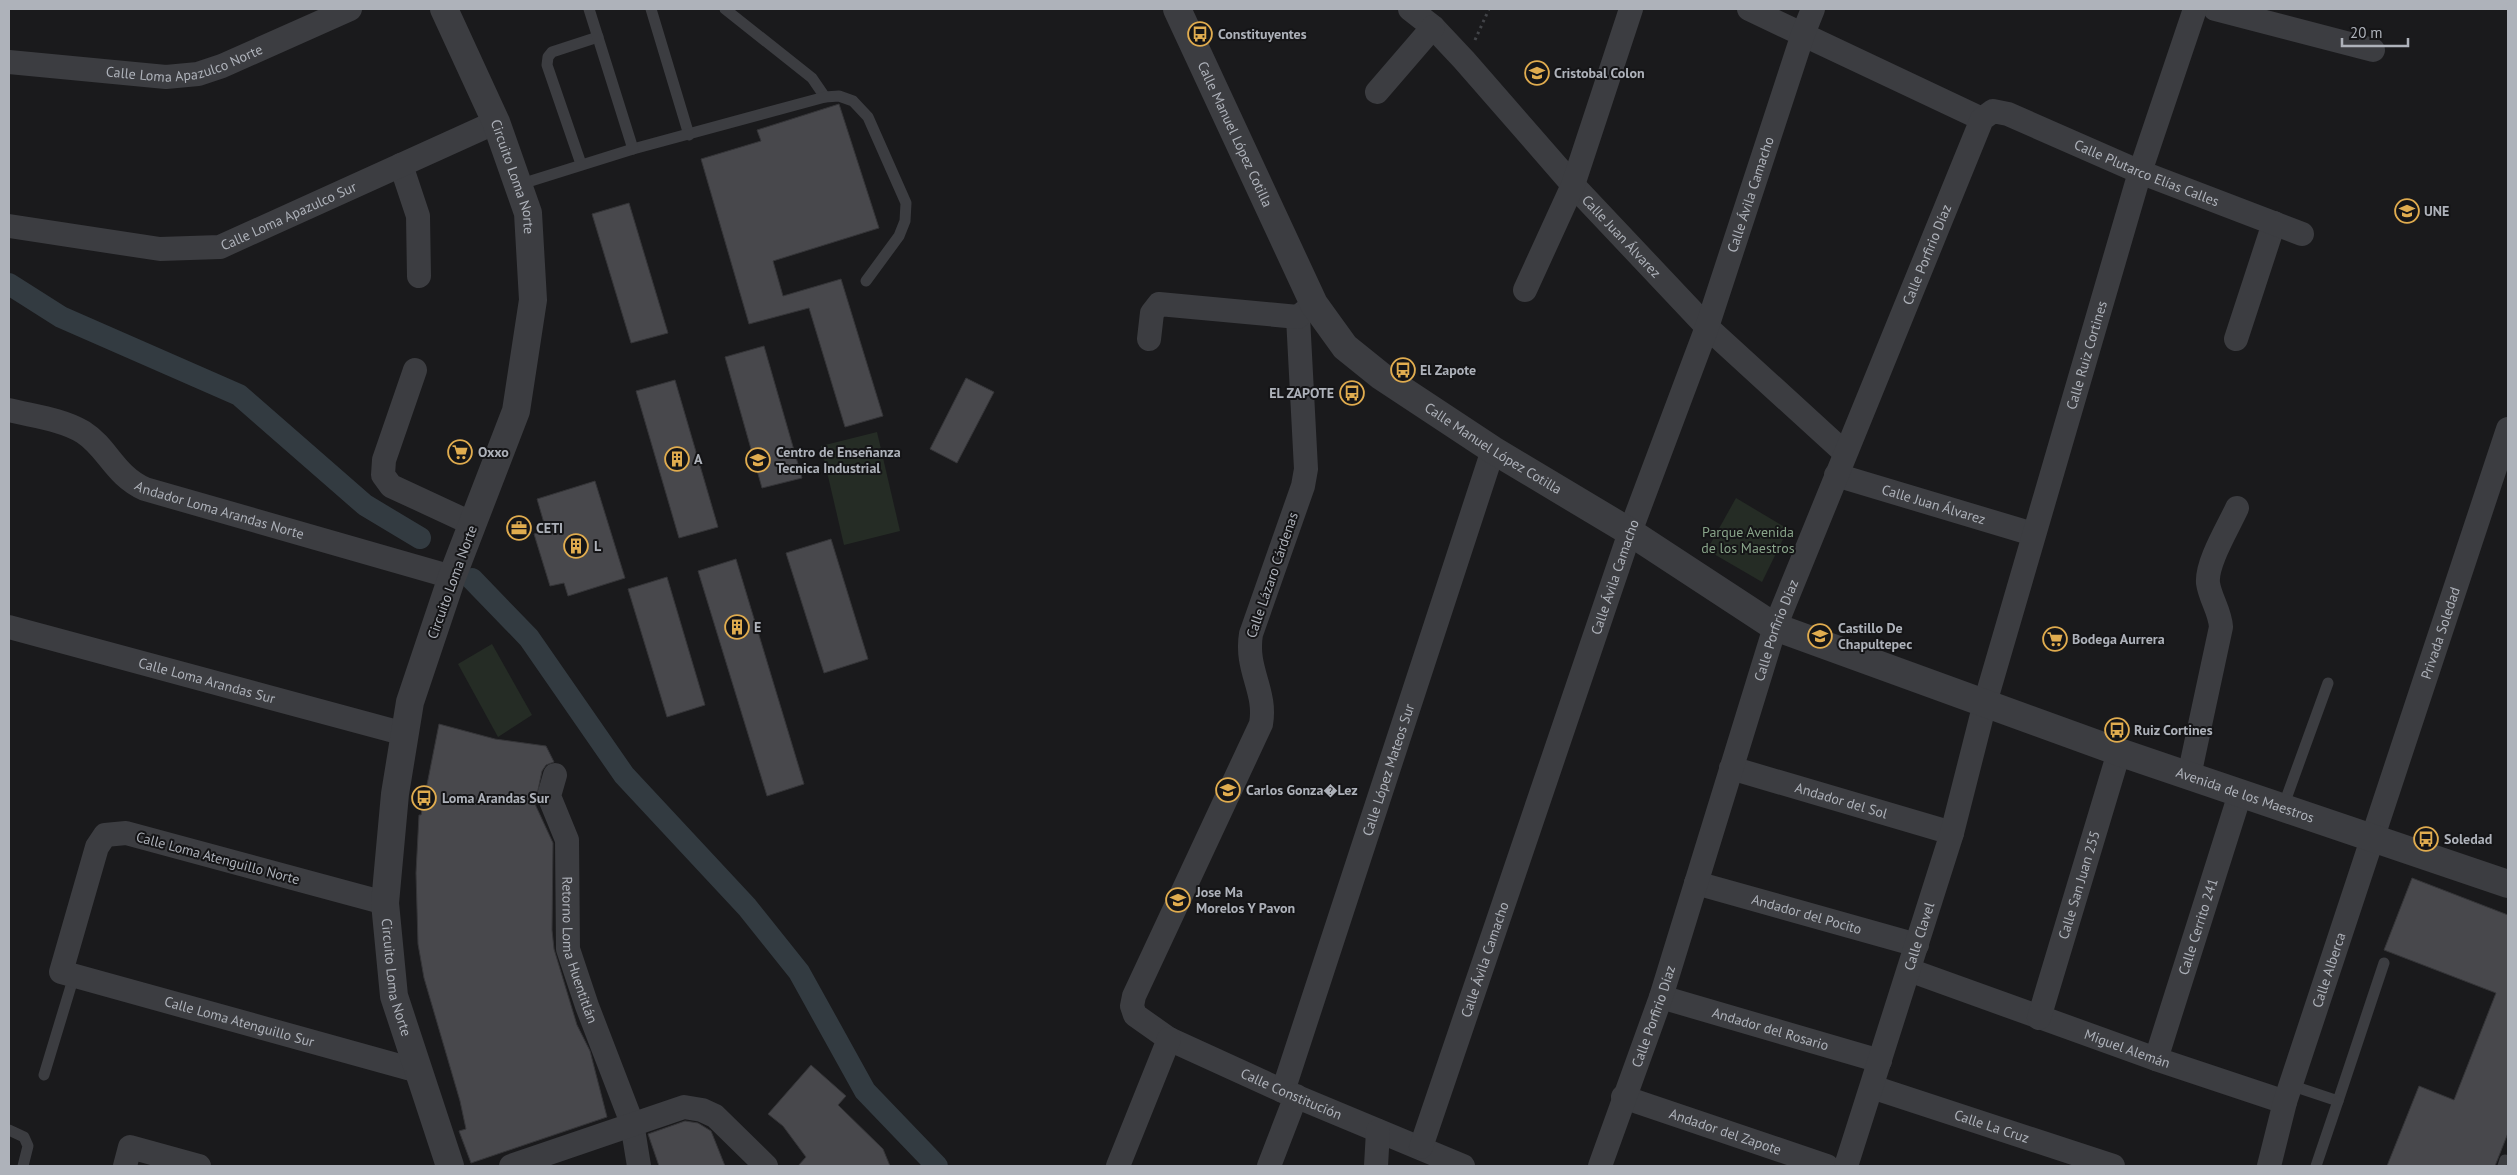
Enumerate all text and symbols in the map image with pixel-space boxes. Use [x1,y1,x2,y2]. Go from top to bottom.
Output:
scale bar [2342,15,2408,47]
bus stop icon: Constituyentes [1187,21,1213,47]
text: 20 m [2350,23,2383,42]
place label: Constituyentes [1218,25,1307,43]
street label: Calle Loma Apazulco Norte [105,40,265,86]
street label: Calle Manuel López Cotilla [1194,58,1277,210]
school or university icon: Cristobal Colon [1524,60,1550,86]
place label: Cristobal Colon [1554,64,1645,82]
street label: Circuito Loma Norte [487,117,538,235]
street label: Calle Ávila Camacho [1723,134,1778,255]
street label: Calle Plutarco Elías Calles [2071,135,2222,210]
street label: Calle Loma Apazulco Sur [218,177,359,254]
street label: Calle Juan Álvarez [1578,191,1665,282]
school or university icon: UNE [2394,198,2420,224]
street label: Calle Porfirio Díaz [1898,202,1955,307]
place label: UNE [2424,202,2449,220]
street label: Calle Ruiz Cortines [2062,299,2111,412]
bus stop icon: El Zapote [1390,357,1416,383]
place label: El Zapote [1420,361,1476,379]
bus stop icon: EL ZAPOTE [1339,380,1365,406]
place label: EL ZAPOTE [1269,384,1334,402]
street label: Calle Manuel López Cotilla [1421,398,1565,498]
supermarket icon: Oxxo [447,439,473,465]
place label: Oxxo [478,443,509,461]
place label: Centro de Enseñanza Tecnica Industrial [776,443,901,477]
building icon: A [664,446,690,472]
school or university icon: Centro de Enseñanza Tecnica Industrial [745,447,771,473]
place label: A [694,450,703,468]
street label: Andador Loma Arandas Norte [132,476,306,543]
street label: Calle Juan Álvarez [1880,480,1988,528]
street label: Calle Lázaro Cárdenas [1242,510,1302,640]
office icon: CETI [506,515,532,541]
street label: Calle Ávila Camacho [1587,517,1643,637]
place label: CETI [536,519,563,537]
street label: Circuito Loma Norte [423,523,481,641]
park label: Parque Avenida de los Maestros [1701,523,1795,557]
building icon: L [563,533,589,559]
place label: L [594,537,602,555]
street label: Calle Porfirio Díaz [1750,577,1802,683]
street label: Privada Soledad [2417,585,2464,681]
building icon: E [724,614,750,640]
place label: E [754,618,761,636]
place label: Castillo De Chapultepec [1838,619,1912,653]
school or university icon: Castillo De Chapultepec [1807,623,1833,649]
supermarket icon: Bodega Aurrera [2042,626,2068,652]
place label: Bodega Aurrera [2072,630,2165,648]
street label: Calle Loma Arandas Sur [137,653,277,708]
street label: Calle López Mateos Sur [1358,701,1418,838]
bus stop icon: Ruiz Cortines [2104,717,2130,743]
place label: Ruiz Cortines [2134,721,2213,739]
street label: Avenida de los Maestros [2174,763,2317,827]
school or university icon: Carlos Gonza�Lez [1215,777,1241,803]
street label: Andador del Sol [1793,778,1890,823]
place label: Carlos Gonza�Lez [1246,781,1358,799]
bus stop icon: Loma Arandas Sur [411,785,437,811]
place label: Loma Arandas Sur [442,789,549,807]
bus stop icon: Soledad [2413,826,2439,852]
street label: Calle Loma Atenguillo Norte [134,827,302,889]
street label: Calle San Juan 255 [2054,828,2104,941]
place label: Soledad [2444,830,2492,848]
street label: Retorno Loma Huentitlán [558,876,602,1026]
street label: Calle Cerrito 241 [2174,876,2222,977]
place label: Jose Ma Morelos Y Pavon [1195,883,1295,917]
school or university icon: Jose Ma Morelos Y Pavon [1165,887,1191,913]
street label: Andador del Pocito [1750,890,1864,938]
street label: Calle Ávila Camacho [1457,899,1513,1020]
street label: Calle Clavel [1900,900,1938,973]
street label: Circuito Loma Norte [378,917,416,1038]
street label: Calle Alberca [2308,930,2350,1010]
street label: Calle Porfirio Díaz [1627,963,1679,1070]
street label: Calle Loma Atenguillo Sur [162,992,317,1051]
street label: Andador del Rosario [1710,1003,1831,1055]
street label: Miguel Alemán [2082,1025,2172,1072]
street label: Calle Constitución [1238,1064,1345,1124]
street label: Andador del Zapote [1667,1104,1784,1159]
street label: Calle La Cruz [1952,1106,2031,1147]

